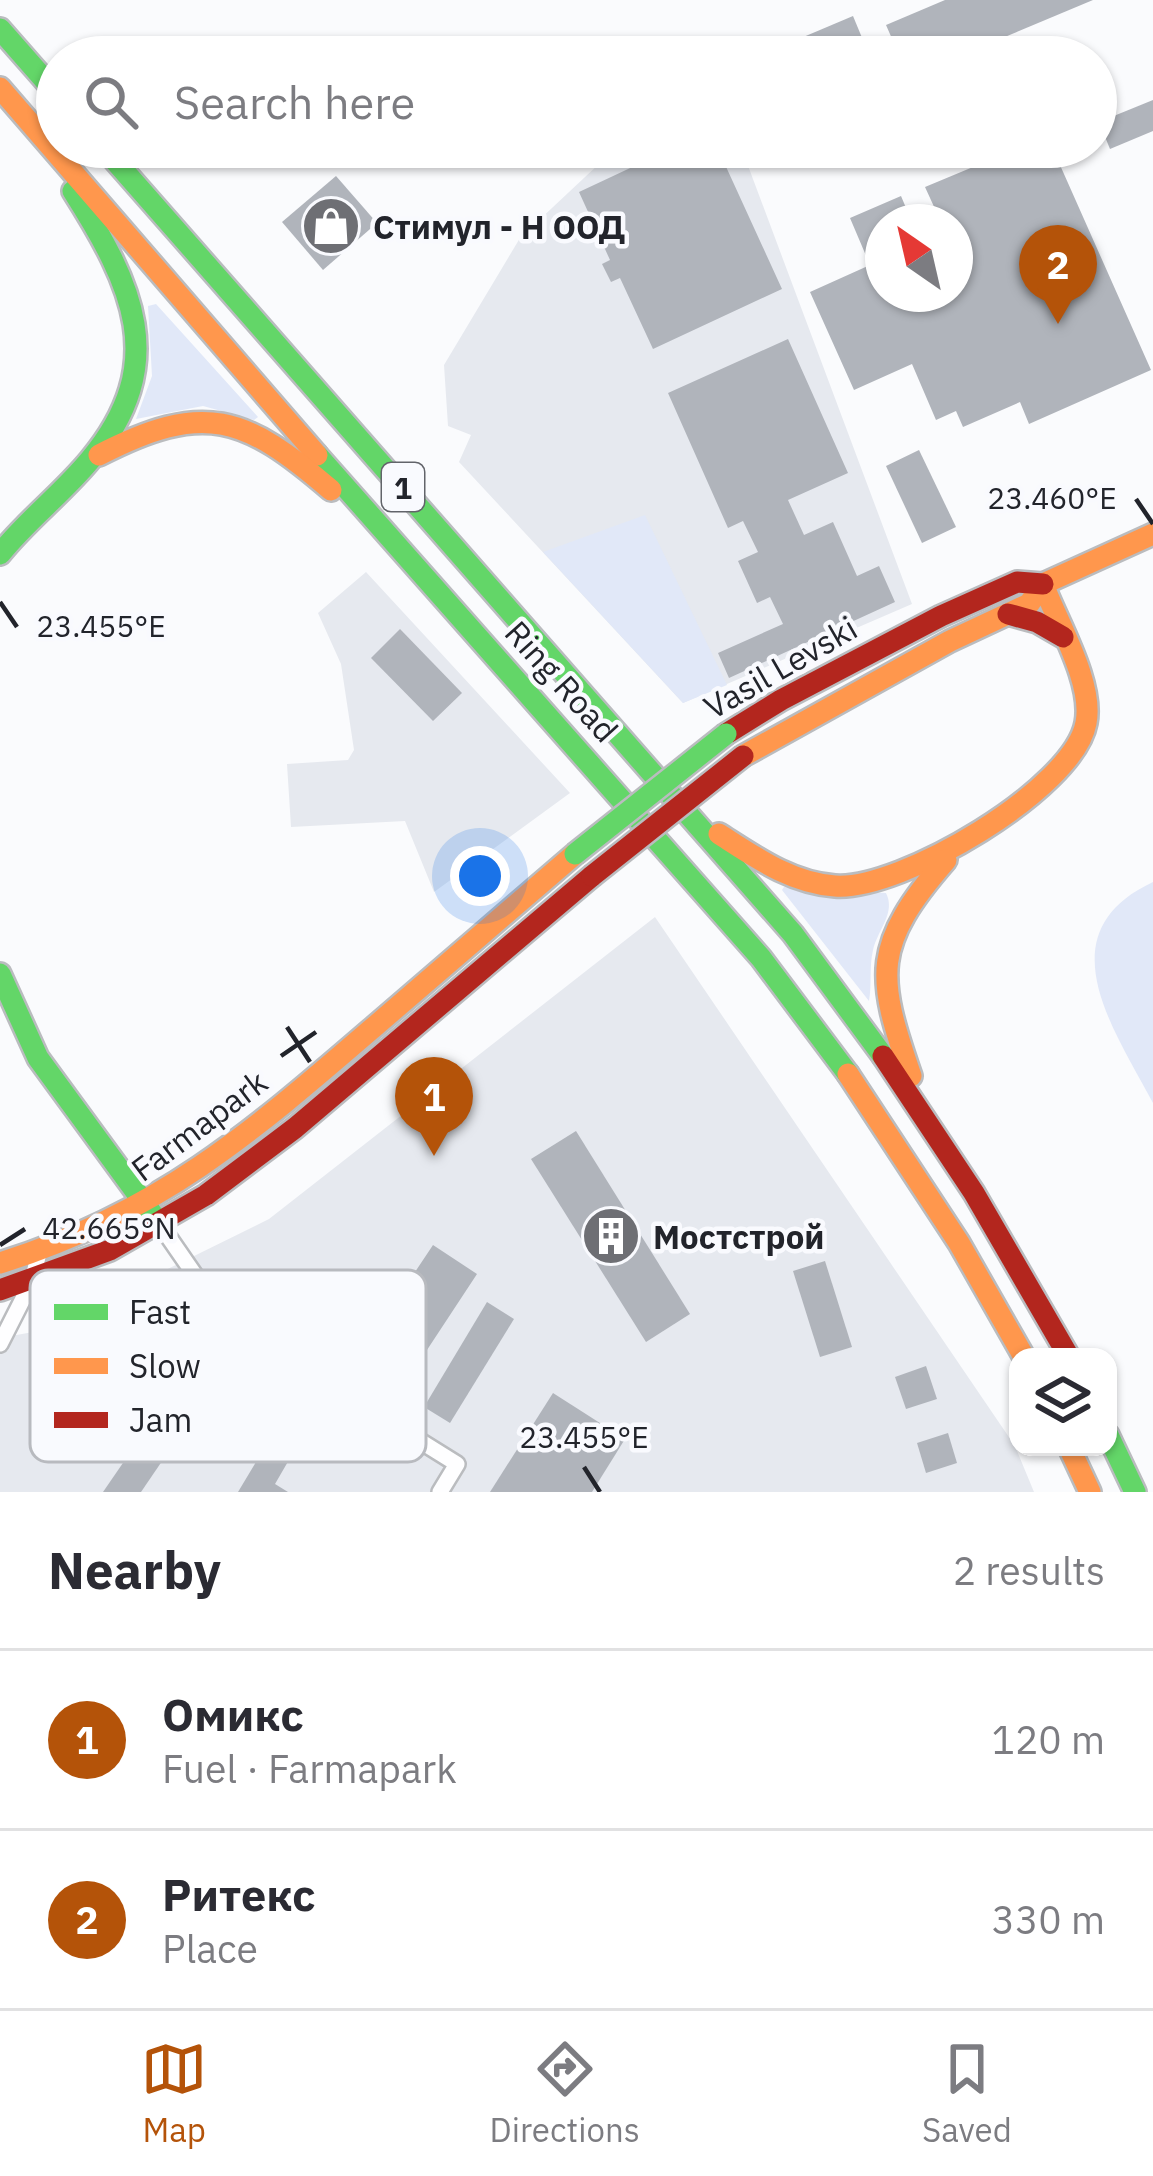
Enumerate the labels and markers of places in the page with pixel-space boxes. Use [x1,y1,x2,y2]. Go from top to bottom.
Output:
shop icon: Стимул - Н ООД [300,195,362,257]
place label: Стимул - Н ООД [373,205,626,248]
pin: 2 [1019,225,1097,324]
pin: 1 [395,1057,473,1156]
building icon: Мостстрой [580,1205,642,1267]
place label: Мостстрой [653,1215,824,1258]

